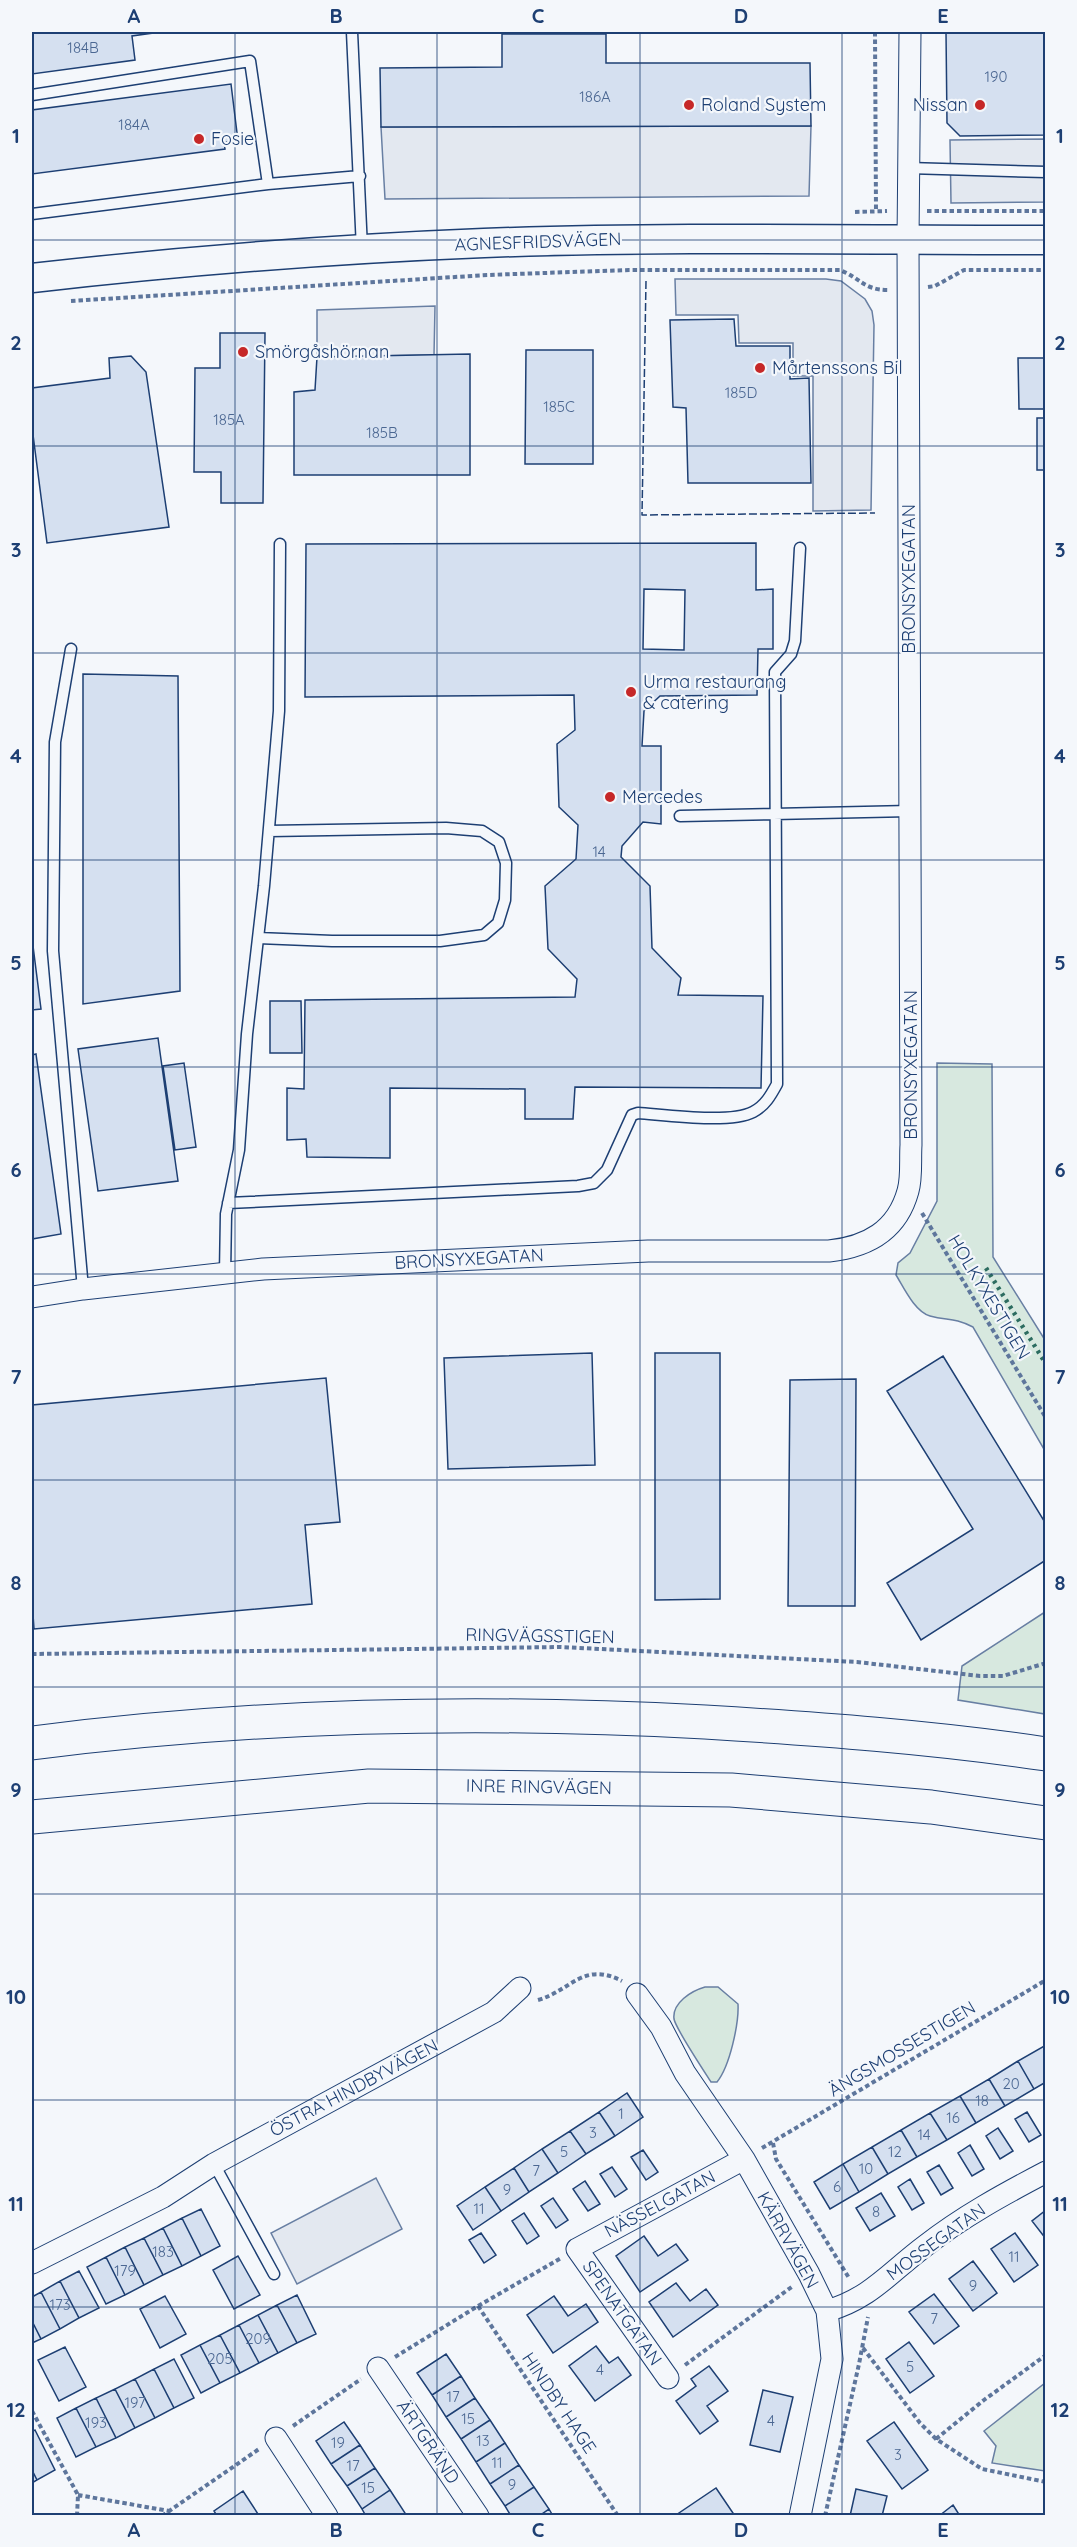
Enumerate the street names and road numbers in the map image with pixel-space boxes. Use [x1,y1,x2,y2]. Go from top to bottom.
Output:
street label: AGNESFRIDSVÄGEN [454,227,622,256]
street label: BRONSYXEGATAN [897,504,920,654]
street label: BRONSYXEGATAN [899,990,922,1140]
street label: HOLKYXESTIGEN [943,1230,1036,1363]
street label: BRONSYXEGATAN [394,1243,544,1274]
street label: RINGVÄGSSTIGEN [465,1623,615,1648]
street label: INRE RINGVÄGEN [466,1774,612,1799]
street label: ÄNGSMOSSESTIGEN [824,1995,980,2102]
street label: ÖSTRA HINDBYVÄGEN [265,2033,442,2142]
street label: NÄSSELGATAN [600,2165,719,2242]
street label: KÄRRVÄGEN [752,2187,824,2292]
street label: MOSSEGATAN [882,2198,990,2285]
street label: SPENATGATAN [578,2256,667,2370]
street label: HINDBY HAGE [517,2348,602,2458]
street label: ÄRTGRÄND [392,2395,465,2488]

